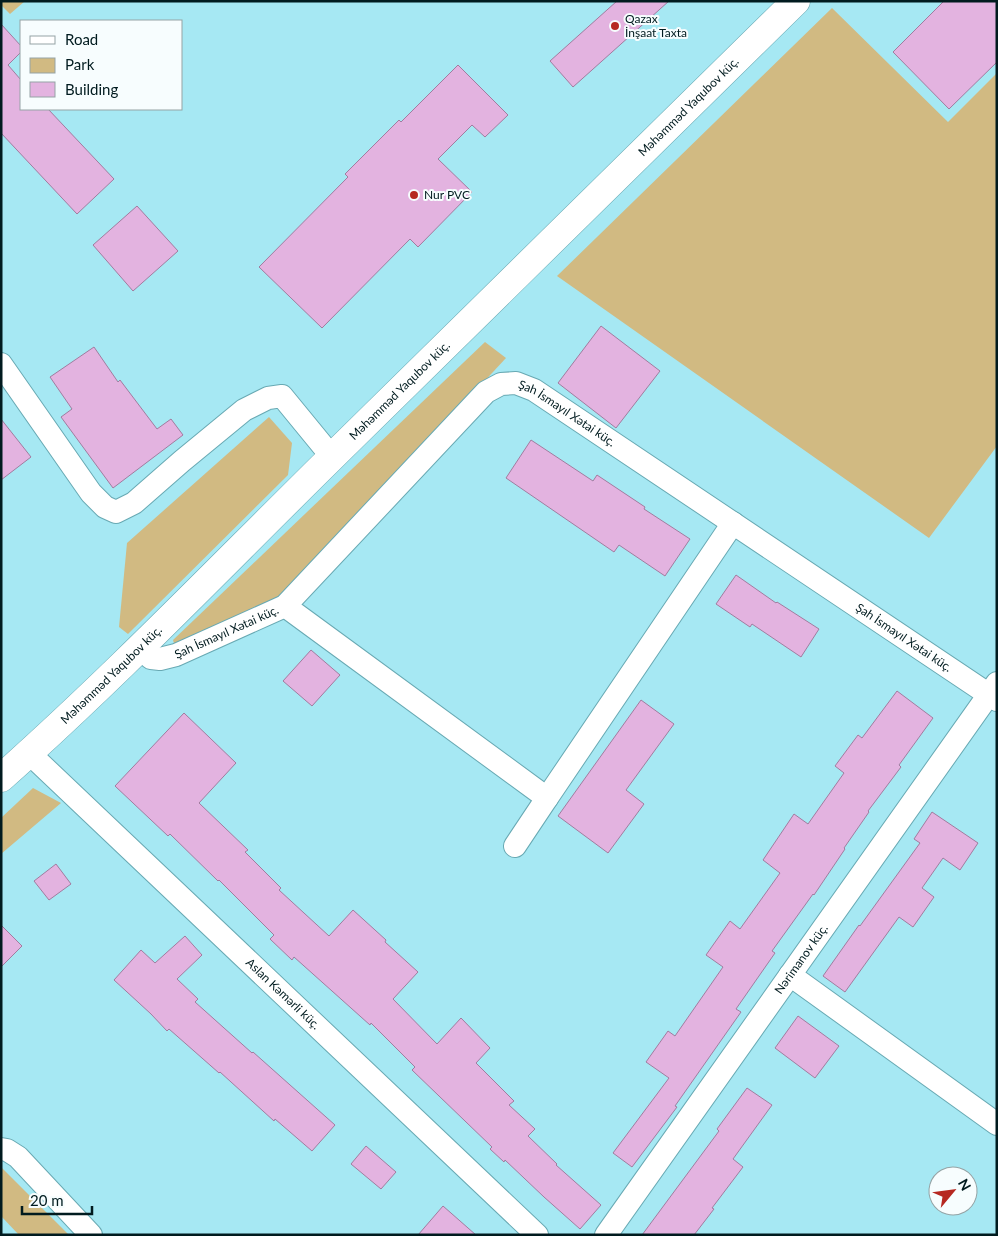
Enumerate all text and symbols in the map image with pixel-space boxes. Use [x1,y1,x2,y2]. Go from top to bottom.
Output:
place label: Qazax İnşaat Taxta [625,11,687,40]
legend [20,20,182,110]
marker: Qazax İnşaat Taxta [609,20,621,32]
text: Road [65,30,98,48]
street label: Məhəmməd Yaqubov küç. [635,54,742,159]
text: Park [65,55,95,73]
text: Building [65,80,118,98]
place label: Nur PVC [424,187,470,202]
marker: Nur PVC [408,189,420,201]
street label: Məhəmməd Yaqubov küç. [346,337,453,443]
street label: Şah İsmayıl Xətai küç. [516,377,619,450]
street label: Şah İsmayıl Xətai küç. [853,600,955,675]
street label: Şah İsmayıl Xətai küç. [172,602,281,662]
street label: Məhəmməd Yaqubov küç. [57,622,165,727]
street label: Nərimanov küç. [771,921,831,997]
street label: Aslan Kəmərli küç. [243,955,324,1032]
north arrow [928,1166,978,1216]
text: N [955,1176,975,1193]
scale bar [22,1184,92,1216]
text: 20 m [30,1191,64,1209]

